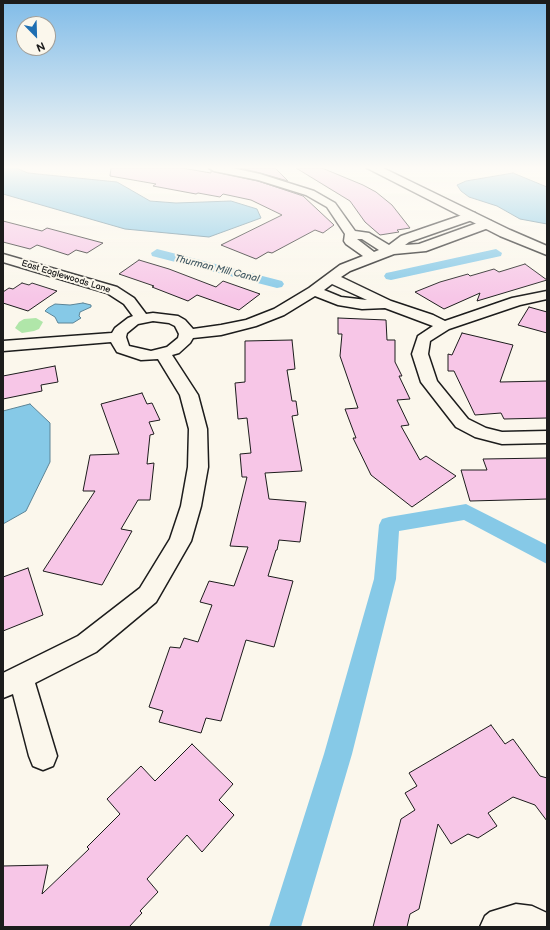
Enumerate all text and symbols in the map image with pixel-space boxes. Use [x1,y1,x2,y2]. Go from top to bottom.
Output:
north arrow [16,16,56,56]
text: N [34,39,47,54]
water label: Thurman Mill Canal [173,253,261,285]
street label: East Eaglewoods Lane [20,258,112,296]

